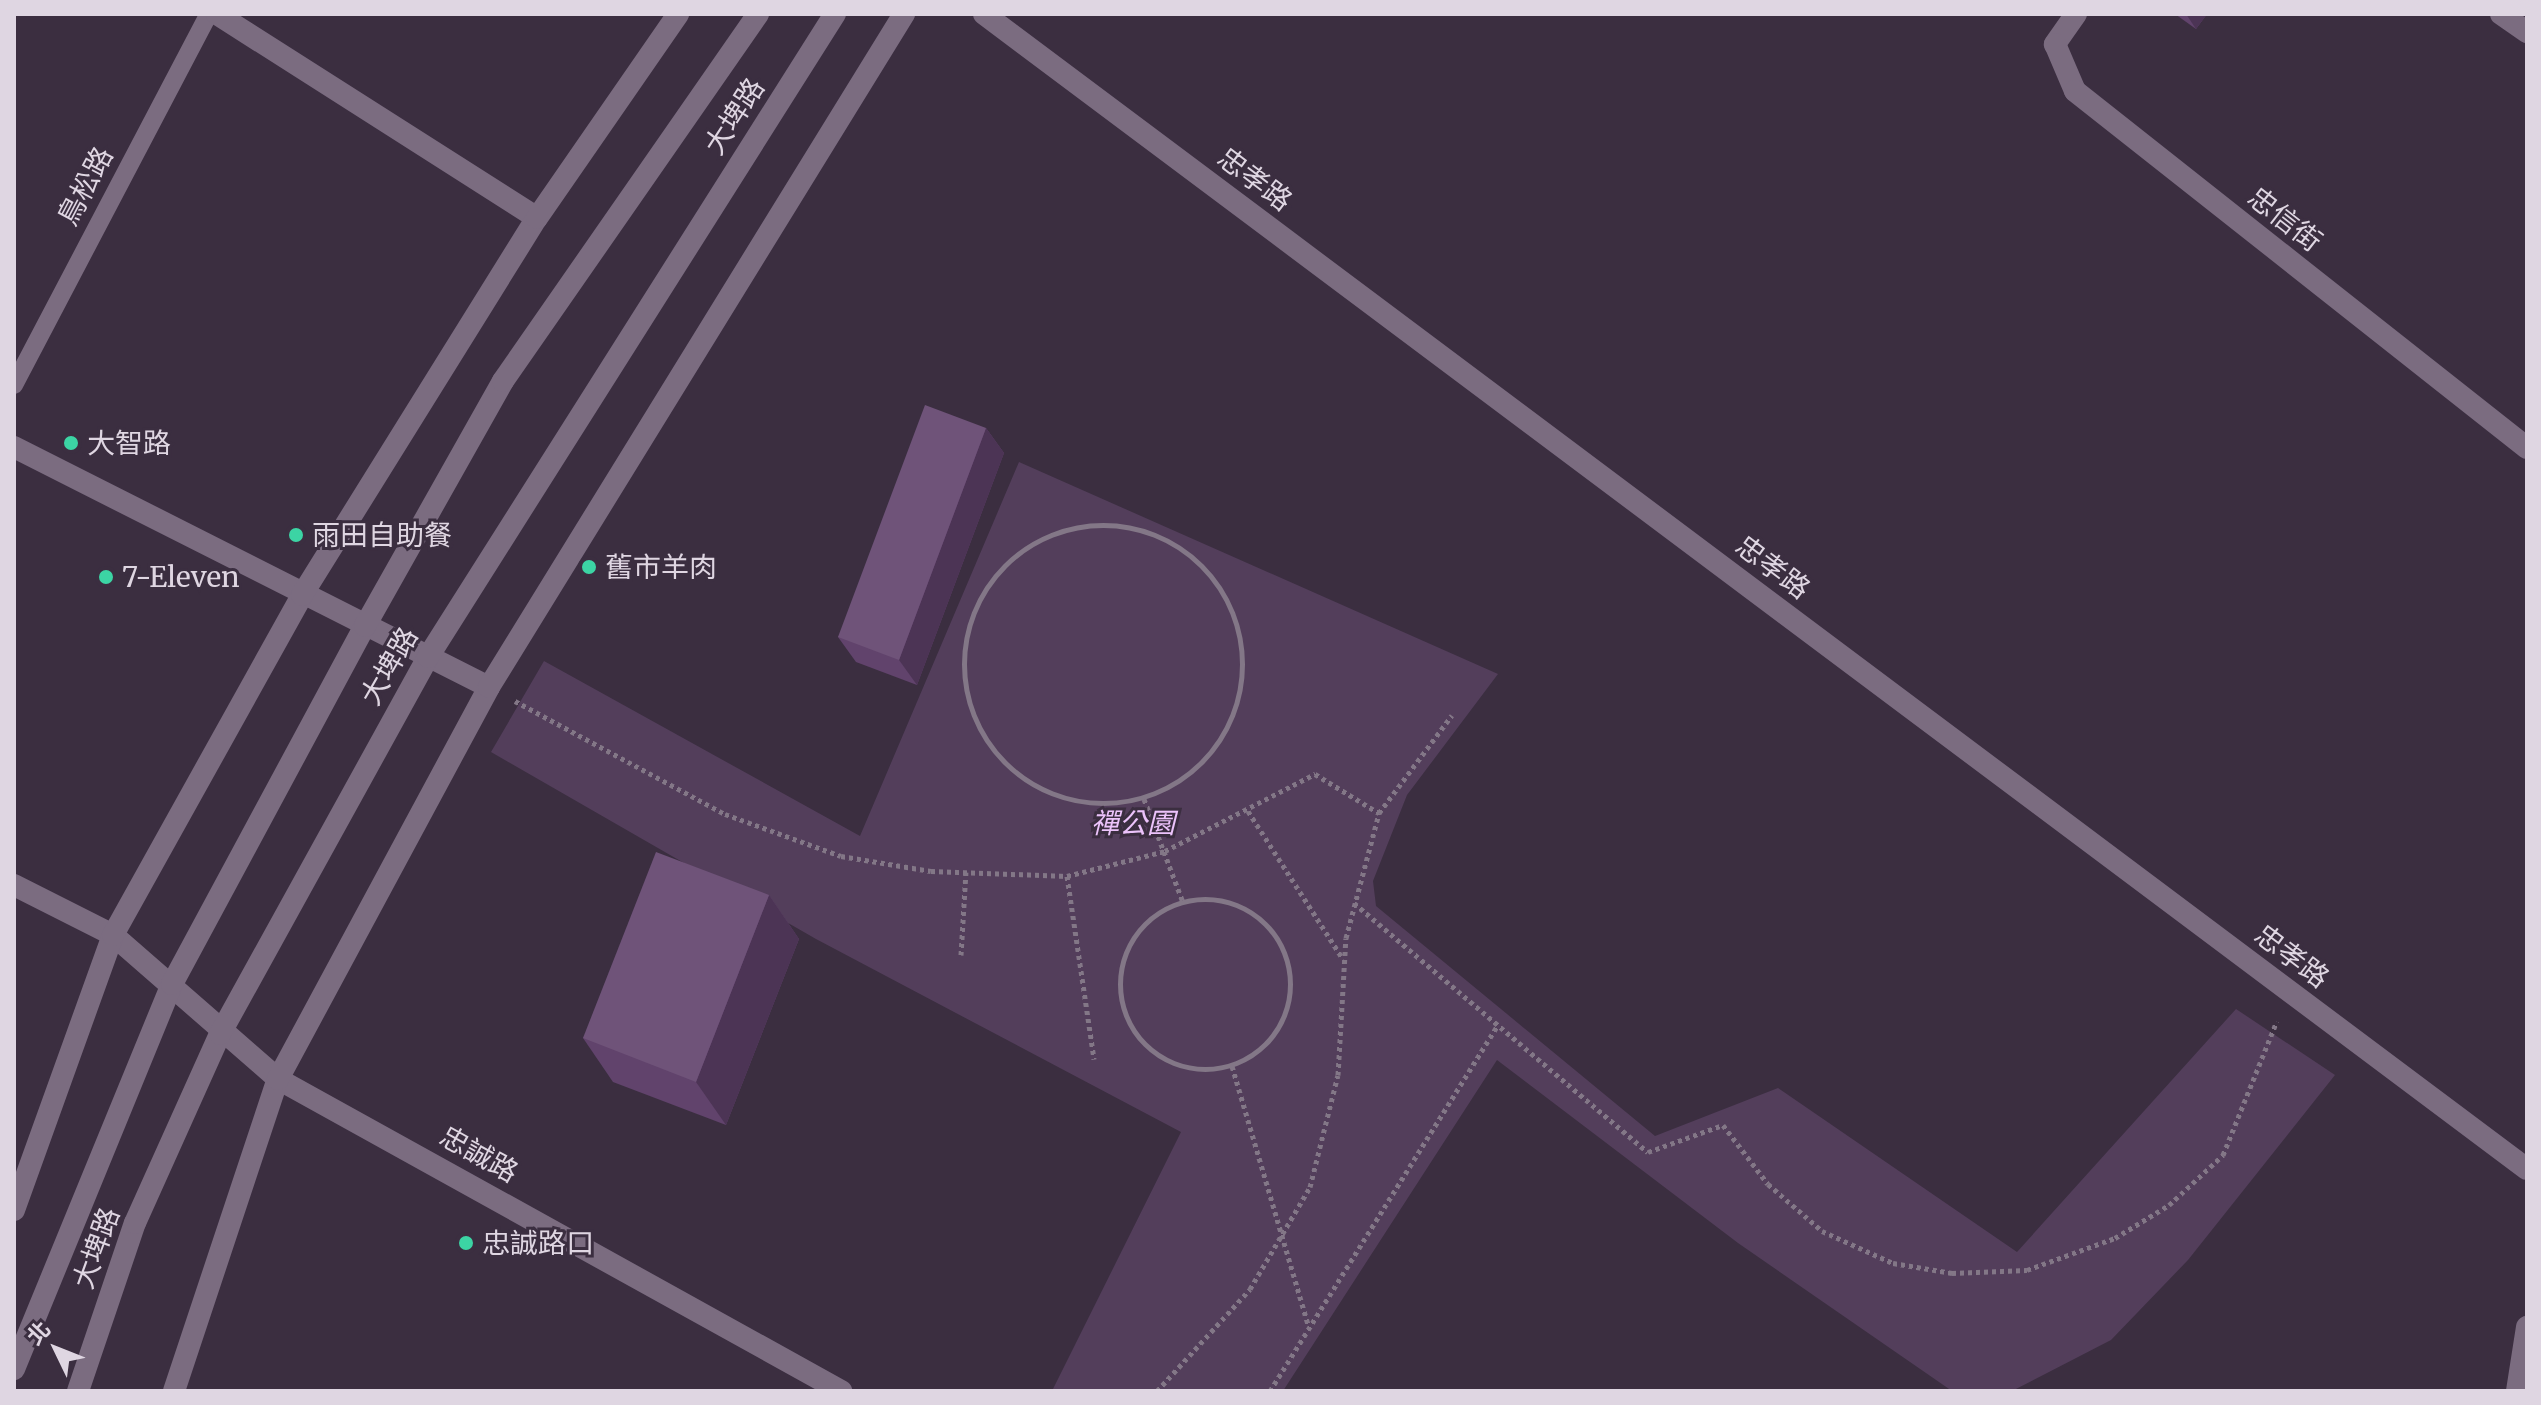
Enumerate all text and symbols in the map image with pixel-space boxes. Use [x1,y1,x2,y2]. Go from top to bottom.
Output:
street label: 大埤路 [697,72,771,160]
street label: 忠孝路 [1211,140,1299,218]
street label: 鳥松路 [50,141,120,231]
street label: 忠信街 [2242,180,2328,258]
place label: 大智路 [87,426,171,460]
marker: 大智路 [62,434,80,452]
place label: 雨田自助餐 [312,518,452,552]
marker: 雨田自助餐 [287,526,305,544]
street label: 忠孝路 [1729,528,1817,606]
place label: 舊市羊肉 [605,550,717,584]
marker: 舊市羊肉 [580,558,598,576]
place label: 7-Eleven [122,560,240,594]
marker: 7-Eleven [97,568,115,586]
street label: 大埤路 [353,621,425,711]
park label: 禪公園 [1091,806,1175,840]
street label: 忠孝路 [2248,917,2336,995]
street label: 忠誠路 [434,1119,524,1189]
street label: 大埤路 [66,1203,126,1293]
place label: 忠誠路口 [482,1226,594,1260]
marker: 忠誠路口 [457,1234,475,1252]
north arrow [16,1309,96,1389]
text: 北 [21,1315,56,1350]

